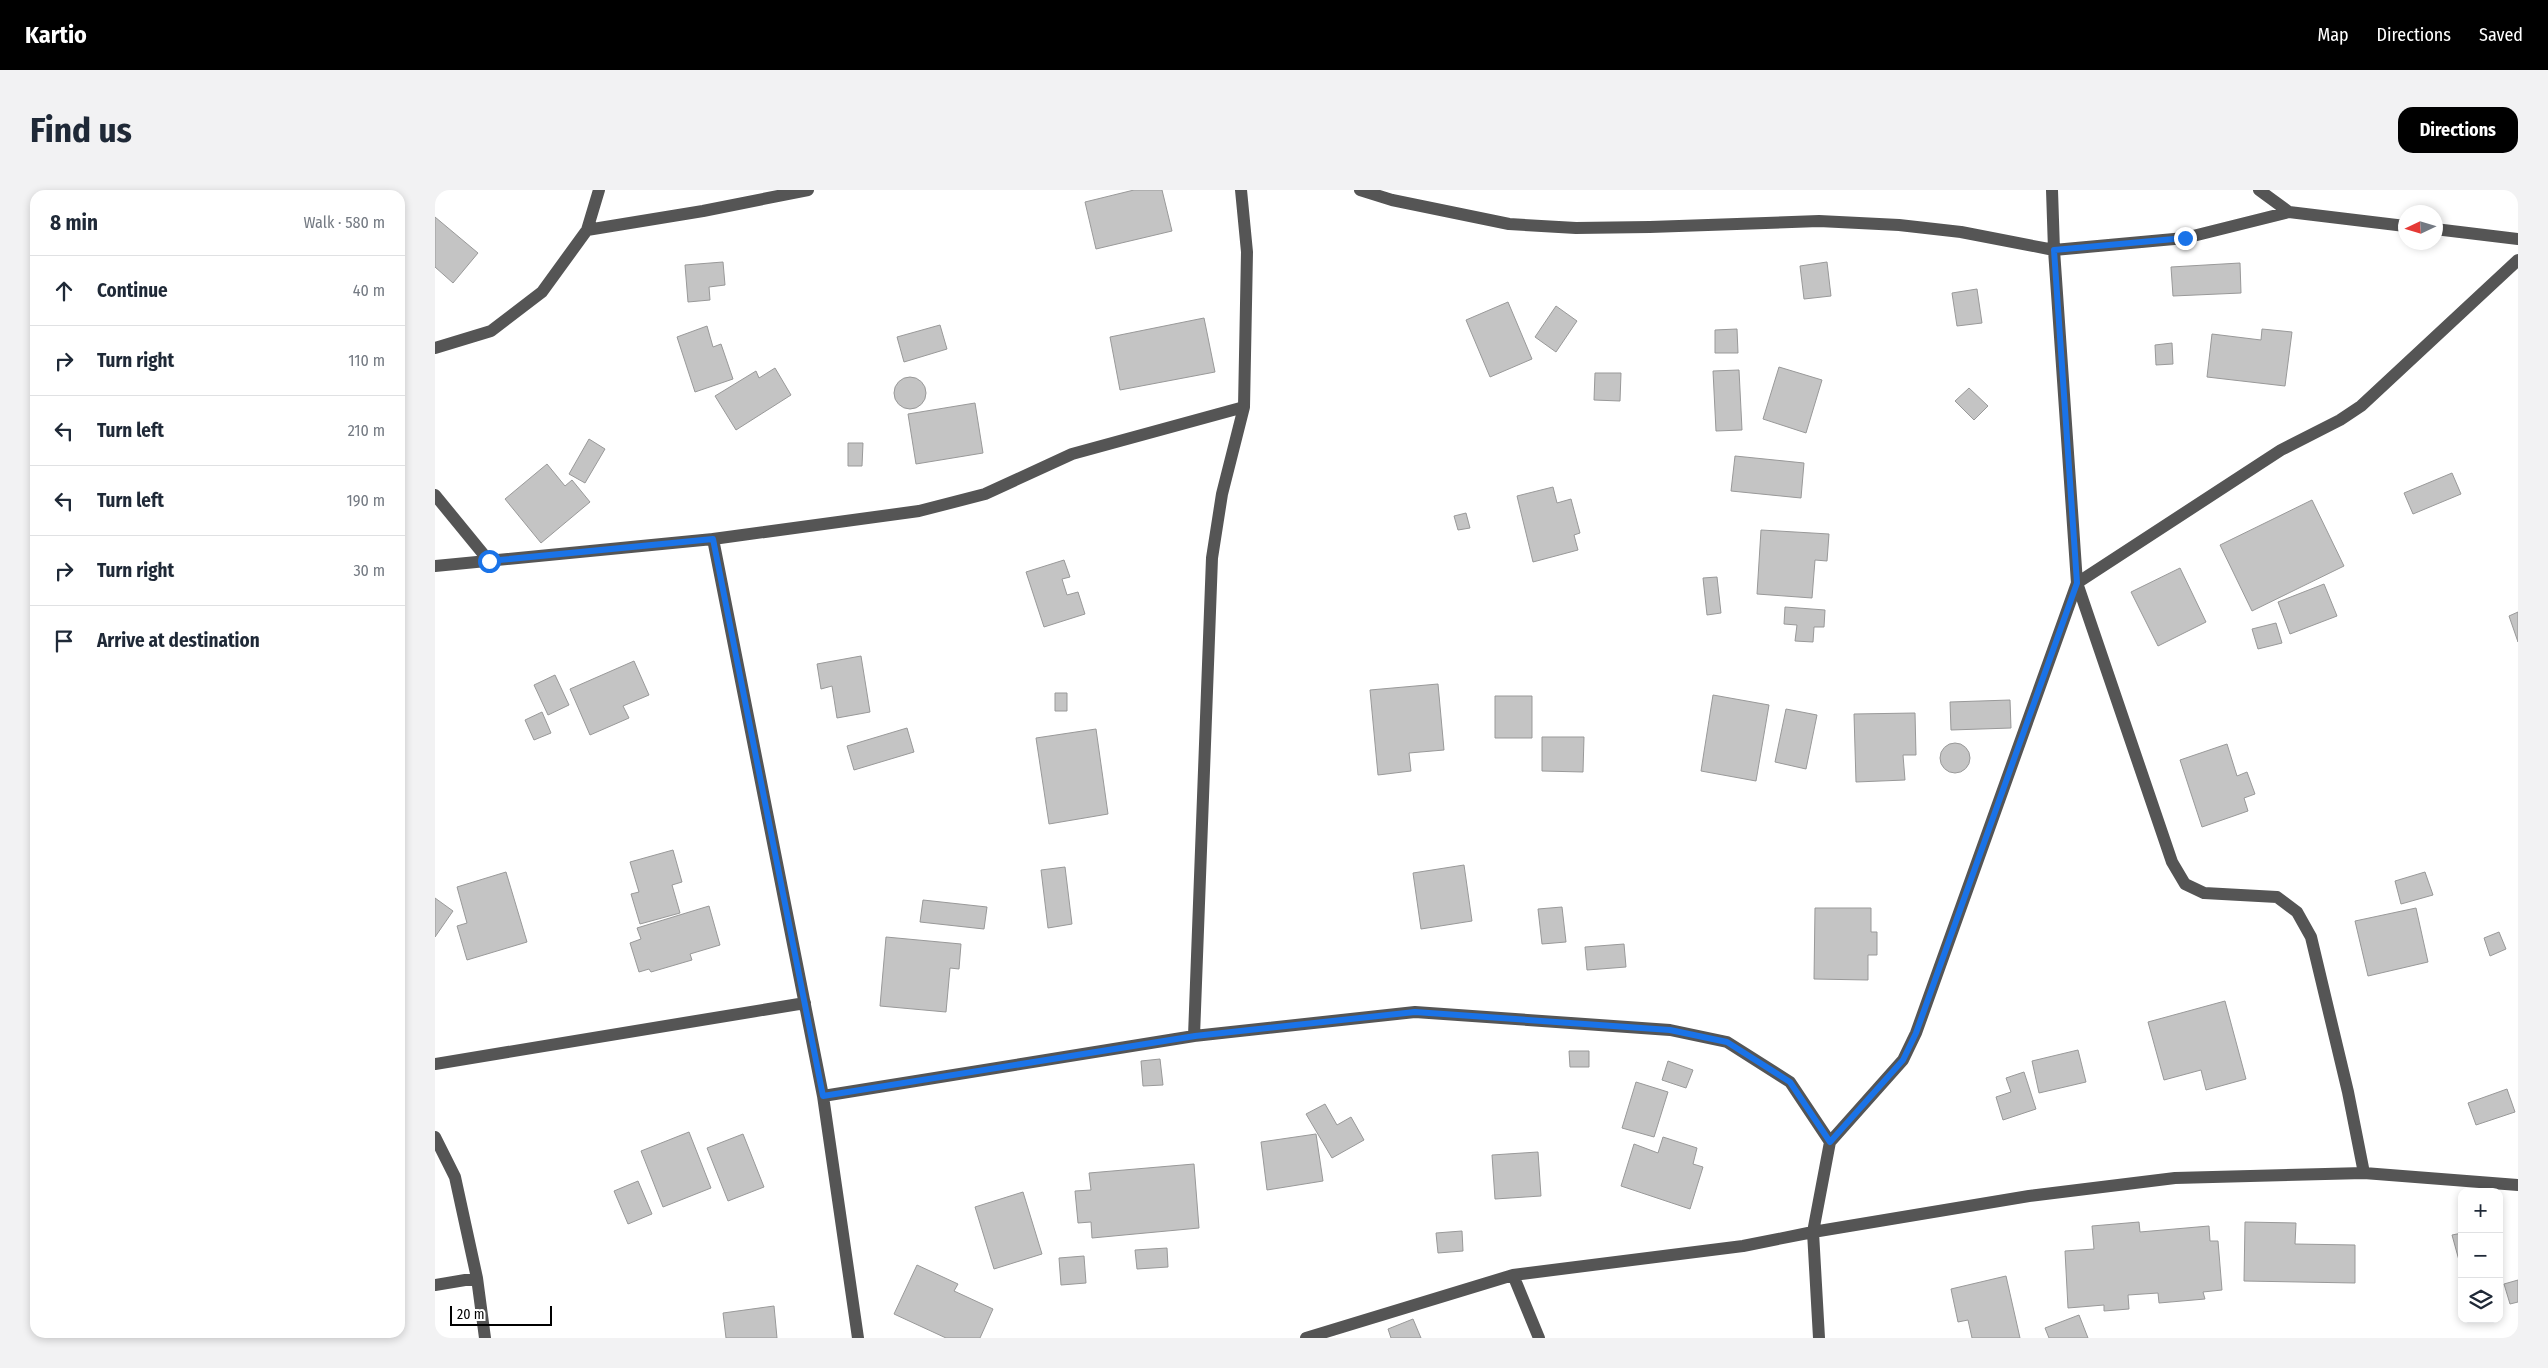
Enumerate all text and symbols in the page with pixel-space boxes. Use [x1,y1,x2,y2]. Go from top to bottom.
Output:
text: Kartio [25,21,87,49]
text: Map [2317,24,2349,46]
text: Directions [2377,24,2451,46]
text: Saved [2479,24,2523,46]
button: Directions [2398,107,2518,153]
text: Find us [30,109,132,151]
north arrow [2398,205,2443,250]
text: 8 min [50,210,98,236]
text: Walk · 580 m [303,213,385,232]
route end [2174,227,2197,250]
icon: ahead [50,277,78,305]
text: Continue [97,279,168,302]
text: 40 m [353,281,385,300]
icon: right [50,347,78,375]
text: Turn right [97,349,174,372]
text: 110 m [348,351,385,370]
icon: left [50,417,78,445]
text: Turn left [97,419,164,442]
text: 210 m [348,421,385,440]
icon: left [50,487,78,515]
text: Turn left [97,489,164,512]
text: 190 m [347,491,385,510]
route start [478,550,501,573]
icon: right [50,557,78,585]
text: Turn right [97,559,174,582]
text: 30 m [353,561,385,580]
icon: arrive [50,627,78,655]
text: Arrive at destination [97,629,260,652]
map controls [2458,1188,2503,1323]
button: + [2458,1188,2503,1233]
button: − [2458,1233,2503,1278]
button: layers [2458,1278,2503,1323]
scale bar [450,1303,553,1326]
text: 20 m [457,1306,485,1323]

